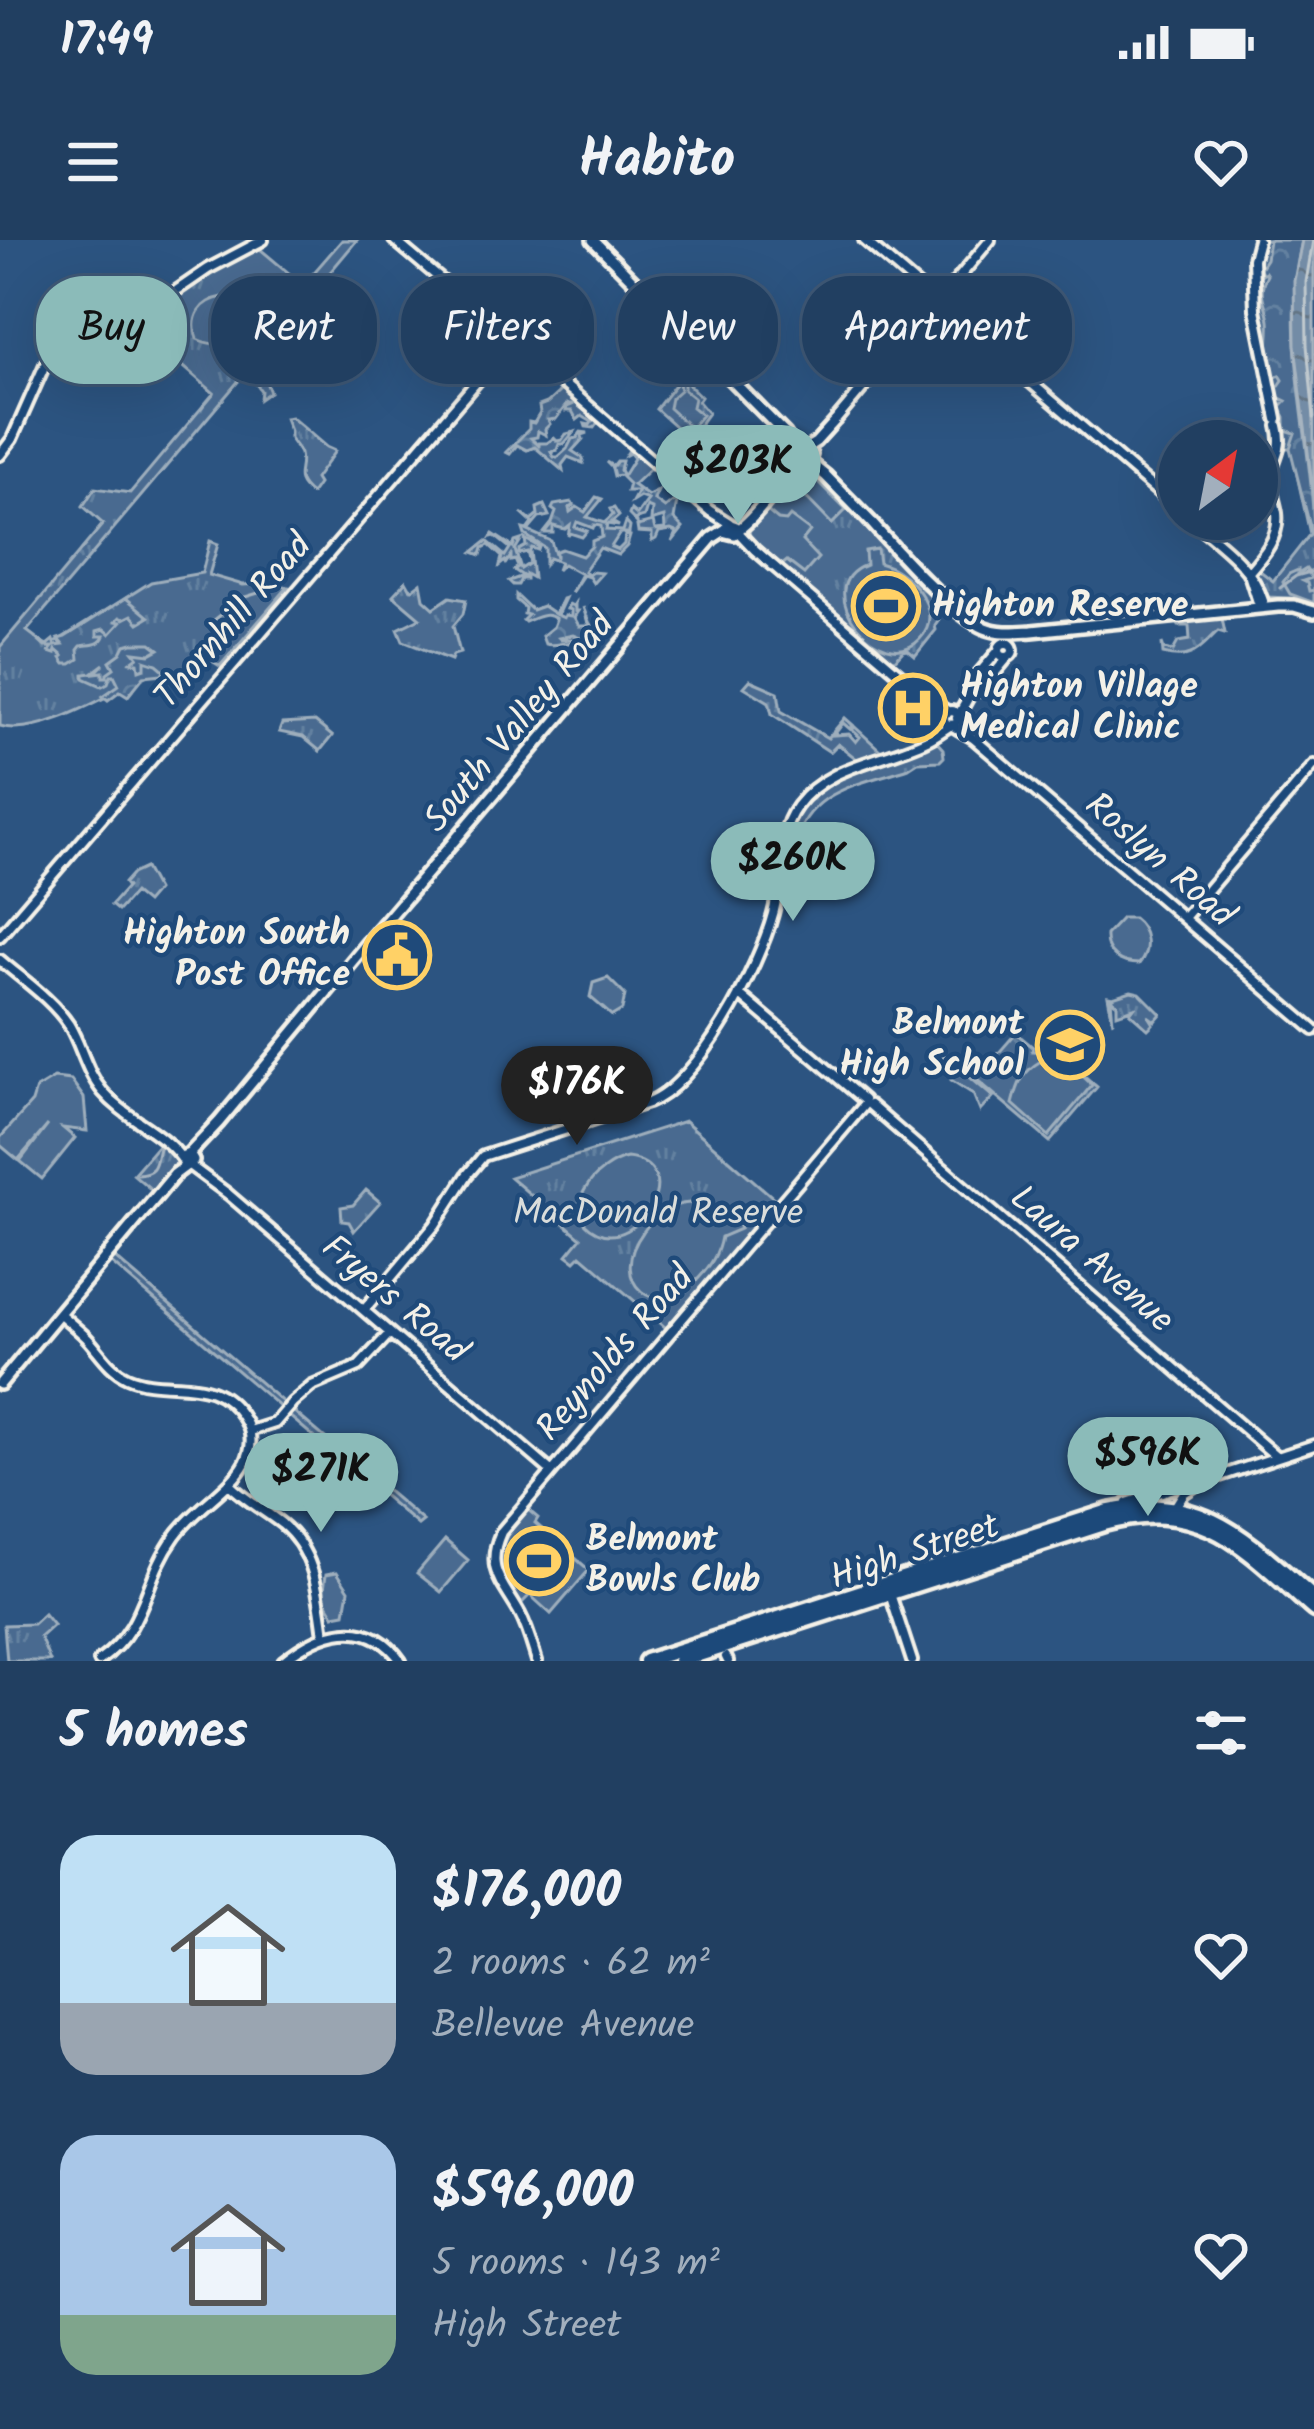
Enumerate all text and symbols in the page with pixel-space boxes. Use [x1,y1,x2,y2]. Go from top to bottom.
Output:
text: 17:49 [60,6,153,78]
text: Habito [579,119,735,205]
icon: menu [60,129,126,195]
icon: heart [1188,129,1254,195]
chip: Buy [36,276,187,384]
chip: Rent [211,276,377,384]
chip: Filters [401,276,594,384]
chip: New [618,276,778,384]
chip: Apartment [802,276,1072,384]
north arrow [1158,420,1278,540]
map controls [1158,420,1278,540]
pin: $203K [654,425,822,527]
text: $203K [683,433,793,495]
street label: Thornhill Road [141,520,328,723]
sports icon: Highton Reserve [851,571,921,641]
place label: Highton Reserve [932,578,1189,635]
street label: South Valley Road [410,599,630,846]
place label: Highton Village Medical Clinic [960,659,1198,757]
hospital icon: Highton Village Medical Clinic [878,673,948,743]
street label: Roslyn Road [1071,779,1248,944]
pin: $260K [709,822,877,924]
text: $260K [738,830,848,892]
place label: Highton South Post Office [123,906,350,1004]
public building icon: Highton South Post Office [362,920,432,990]
place label: Belmont High School [840,996,1025,1094]
school or university icon: Belmont High School [1035,1010,1105,1080]
pin: $176K [493,1046,661,1148]
text: $176K [528,1054,626,1116]
street label: Laura Avenue [996,1172,1186,1348]
park label: MacDonald Reserve [513,1186,803,1243]
street label: Fryers Road [308,1221,481,1380]
street label: Reynolds Road [523,1252,710,1455]
pin: $596K [1064,1417,1232,1519]
text: $596K [1094,1425,1202,1487]
pin: $271K [237,1433,405,1535]
text: $271K [271,1441,371,1503]
street label: High Street [823,1499,1008,1607]
place label: Belmont Bowls Club [586,1512,760,1610]
sports icon: Belmont Bowls Club [504,1526,574,1596]
text: 5 homes [60,1693,248,1774]
icon: filters [1188,1700,1254,1766]
text: $176,000 [432,1853,621,1934]
icon: home [156,1883,300,2027]
icon: heart [1188,1922,1254,1988]
text: 2 rooms · 62 m² [432,1934,710,1996]
text: Bellevue Avenue [432,1996,694,2058]
text: $596,000 [432,2153,633,2234]
icon: home [156,2183,300,2327]
icon: heart [1188,2222,1254,2288]
text: 5 rooms · 143 m² [432,2234,720,2296]
text: High Street [432,2296,621,2358]

